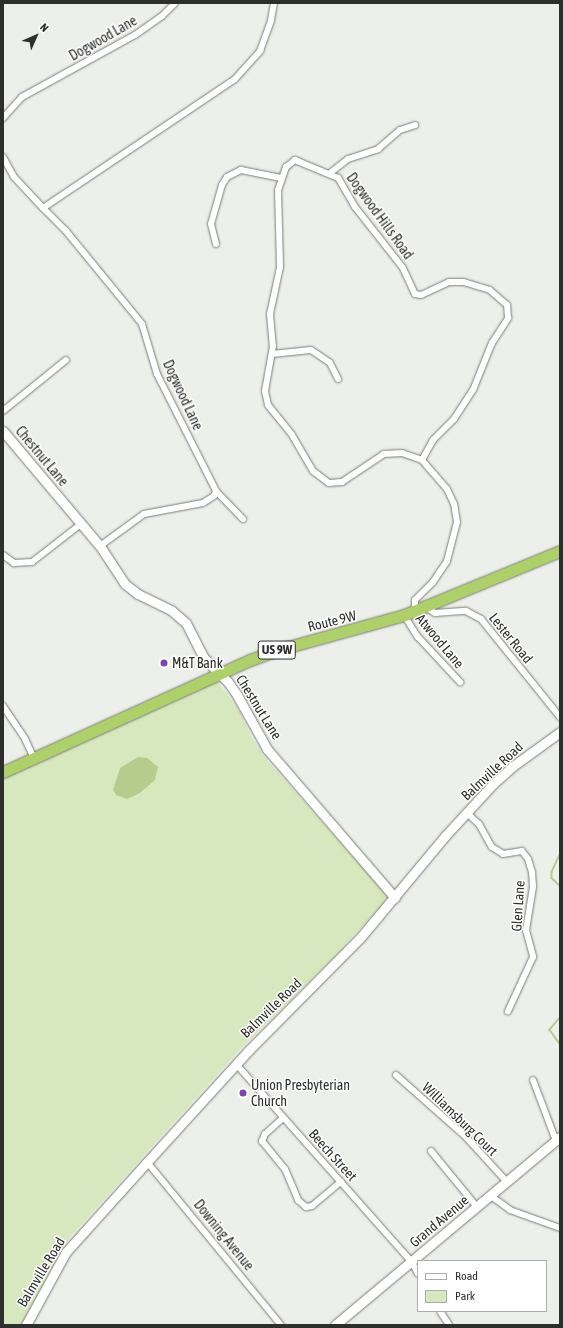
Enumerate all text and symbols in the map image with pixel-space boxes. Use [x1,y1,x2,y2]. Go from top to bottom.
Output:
street label: Dogwood Lane [66,12,140,64]
north arrow [16,16,56,56]
text: N [38,21,51,34]
street label: Dogwood Hills Road [343,170,417,262]
street label: Dogwood Lane [159,357,207,433]
street label: Chestnut Lane [12,423,72,489]
street label: Route 9W [306,607,358,635]
street label: Atwood Lane [412,610,468,672]
street label: Lester Road [486,610,536,666]
road number: US 9W [257,639,297,661]
place label: M&T Bank [172,655,223,671]
marker: M&T Bank [159,658,169,668]
street label: Chestnut Lane [233,672,285,742]
street label: Balmville Road [458,738,526,804]
street label: Glen Lane [508,880,528,932]
street label: Balmville Road [237,975,305,1041]
place label: Union Presbyterian Church [251,1077,350,1110]
street label: Williamsburg Court [419,1079,501,1159]
marker: Union Presbyterian Church [238,1088,248,1098]
street label: Beech Street [305,1126,361,1184]
street label: Grand Avenue [406,1191,472,1251]
street label: Downing Avenue [190,1196,258,1274]
street label: Balmville Road [14,1234,68,1310]
legend [417,1260,547,1312]
text: Road [455,1269,478,1283]
text: Park [455,1289,475,1303]

